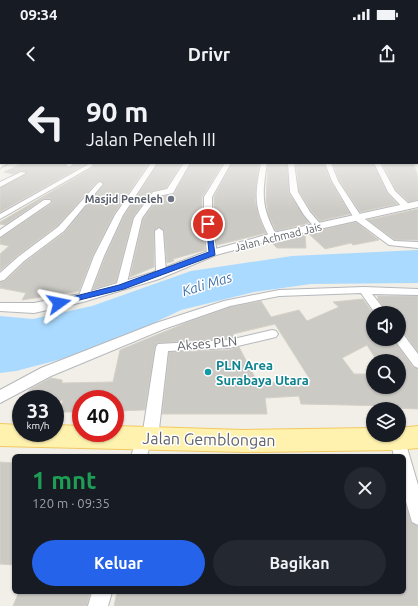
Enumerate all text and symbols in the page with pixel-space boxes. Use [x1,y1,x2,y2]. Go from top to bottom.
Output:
text: 09:34 [20,6,58,23]
icon: back [20,43,42,65]
icon: share [376,43,398,65]
text: Drivr [188,44,230,64]
icon: left [20,96,72,148]
text: 90 m [86,96,148,127]
text: Jalan Peneleh III [86,129,216,149]
place label: Masjid Peneleh [85,193,163,205]
marker: Masjid Peneleh [166,194,176,204]
pin [191,207,225,241]
icon: arrive [197,213,219,235]
street label: Jalan Achmad Jais [233,220,323,254]
water label: Kali Mas [180,269,234,299]
position arrow [38,282,80,324]
map controls [366,306,406,442]
button: sound [366,306,406,346]
street label: Akses PLN [176,333,238,353]
button: search [366,354,406,394]
place label: PLN Area Surabaya Utara [216,358,309,387]
marker: PLN Area Surabaya Utara [203,367,213,377]
speed limit sign: 40 [72,390,124,442]
text: 33 [27,399,49,422]
button: layers [366,402,406,442]
text: km/h [26,420,50,431]
street label: Jalan Gemblongan [142,429,276,449]
text: 1 mnt [32,467,96,494]
button: close [344,467,386,509]
text: 120 m · 09:35 [32,496,110,510]
button: Keluar [32,540,205,586]
button: Bagikan [213,540,386,586]

